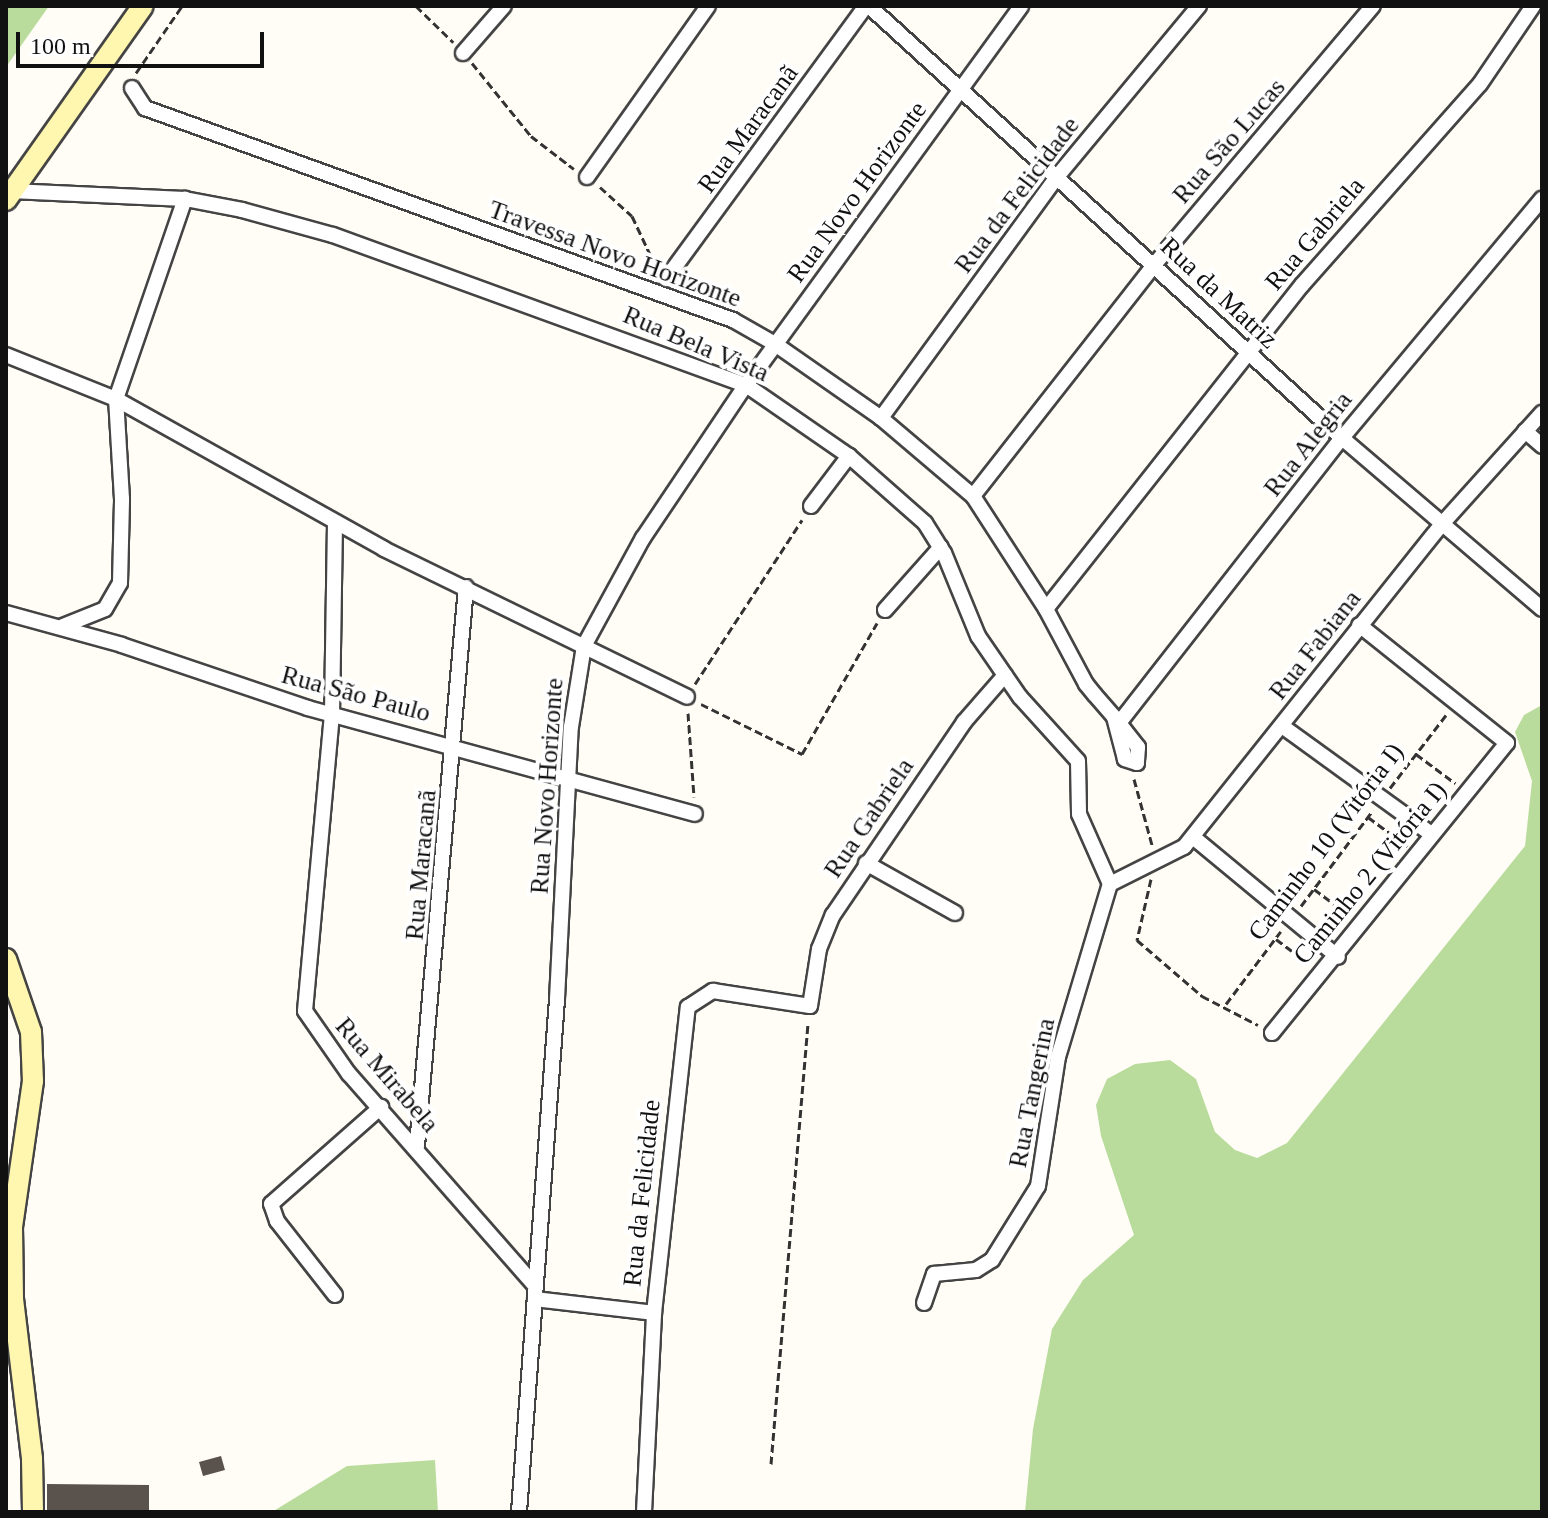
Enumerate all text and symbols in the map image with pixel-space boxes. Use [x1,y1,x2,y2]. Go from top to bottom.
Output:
scale bar [20,16,268,66]
text: 100 m [30,33,91,59]
street label: Rua Maracanã [691,59,805,199]
street label: Rua São Lucas [1166,72,1292,210]
street label: Rua Novo Horizonte [781,95,933,289]
street label: Rua da Felicidade [948,111,1086,279]
street label: Rua Gabriela [1259,171,1371,297]
street label: Travessa Novo Horizonte [485,194,745,314]
street label: Rua da Matriz [1154,231,1284,355]
street label: Rua Bela Vista [618,299,774,389]
street label: Rua Alegria [1257,385,1359,503]
street label: Rua Fabiana [1262,584,1368,706]
street label: Rua São Paulo [278,659,434,729]
street label: Rua Novo Horizonte [524,677,570,895]
street label: Caminho 10 (Vitória I) [1242,737,1410,947]
street label: Rua Gabriela [818,752,920,884]
street label: Caminho 2 (Vitória I) [1287,775,1453,971]
street label: Rua Maracanã [399,788,443,942]
street label: Rua Mirabela [329,1011,445,1139]
street label: Rua Tangerina [1002,1015,1062,1171]
street label: Rua da Felicidade [617,1098,667,1288]

